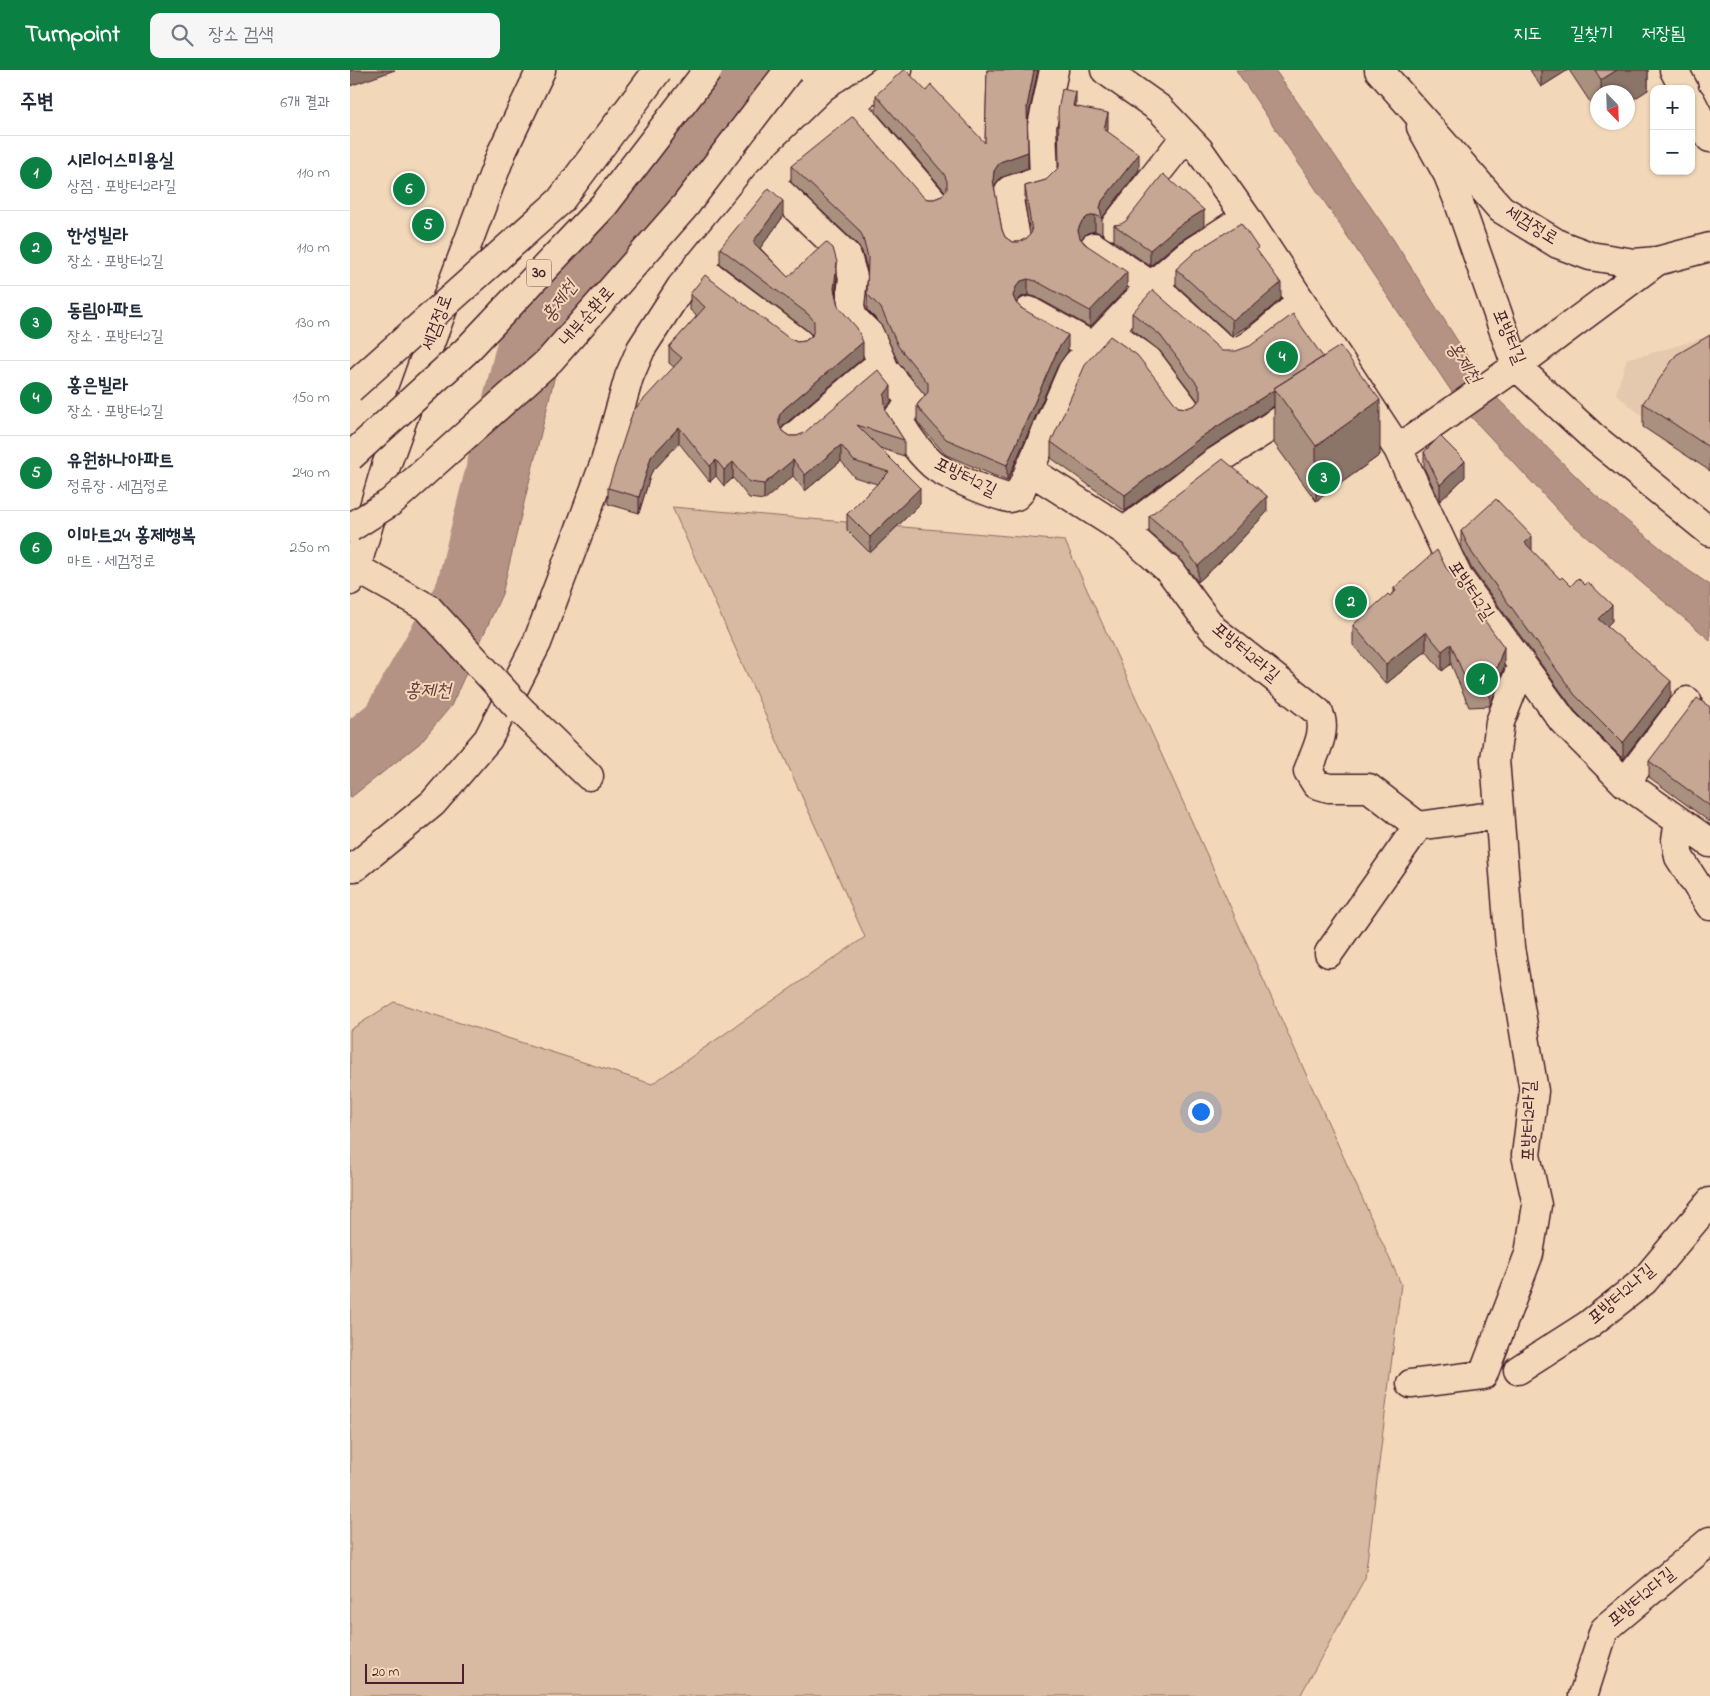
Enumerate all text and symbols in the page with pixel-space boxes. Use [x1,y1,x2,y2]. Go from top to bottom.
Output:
search box [150,13,500,58]
text: Turnpoint [25,18,120,53]
icon: search [168,21,196,49]
text: 장소 검색 [208,22,274,49]
text: 지도 [1513,22,1542,48]
text: 길찾기 [1570,22,1614,48]
text: 저장됨 [1642,22,1685,48]
north arrow [1590,85,1635,130]
map controls [1650,85,1695,175]
button: + [1650,85,1695,130]
text: 주변 [20,88,54,118]
text: 6개 결과 [280,91,330,115]
button: − [1650,130,1695,175]
text: 시리어스미용실 [67,148,174,175]
text: 1 [33,161,39,185]
text: 110 m [296,161,330,185]
pin: 6 [393,170,425,208]
text: 상점 · 포방터2라길 [67,175,177,199]
street label: 세검정로 [1500,200,1562,252]
pin: 5 [412,206,444,244]
text: 한성빌라 [67,223,128,250]
text: 2 [32,236,40,260]
text: 110 m [296,236,330,260]
text: 장소 · 포방터2길 [67,250,164,274]
road number: 30 [526,260,552,287]
water label: 홍제천 [536,274,585,328]
street label: 내부순환로 [554,281,622,353]
street label: 세검정로 [416,291,460,355]
text: 동림아파트 [67,298,143,325]
street label: 포방터길 [1485,305,1531,369]
text: 3 [33,311,39,335]
text: 130 m [295,311,330,335]
text: 장소 · 포방터2길 [67,325,164,349]
water label: 홍제천 [1439,336,1488,391]
pin: 4 [1266,338,1298,376]
text: 홍은빌라 [67,373,128,400]
text: 4 [33,386,39,410]
text: 150 m [292,386,330,410]
text: 장소 · 포방터2길 [67,400,164,424]
text: 유원하나아파트 [67,448,174,475]
street label: 포방터2길 [929,452,1001,505]
pin: 3 [1308,459,1340,497]
text: 5 [31,461,41,485]
text: 240 m [292,461,330,485]
text: 정류장 · 세검정로 [67,475,169,499]
text: 이마트24 홍제행복 [67,523,196,550]
text: 6 [32,536,40,560]
text: 250 m [290,536,330,560]
text: 마트 · 세검정로 [67,550,156,574]
street label: 포방터2길 [1441,556,1500,626]
pin: 2 [1335,583,1367,621]
street label: 포방터2라길 [1205,617,1285,689]
pin: 1 [1466,660,1498,698]
water label: 홍제천 [405,678,453,705]
street label: 포방터2라길 [1516,1080,1544,1162]
your location [1188,1099,1214,1125]
street label: 포방터2나길 [1583,1258,1662,1332]
street label: 포방터2다길 [1602,1562,1682,1634]
scale bar [365,1661,464,1684]
text: 20 m [372,1662,399,1683]

